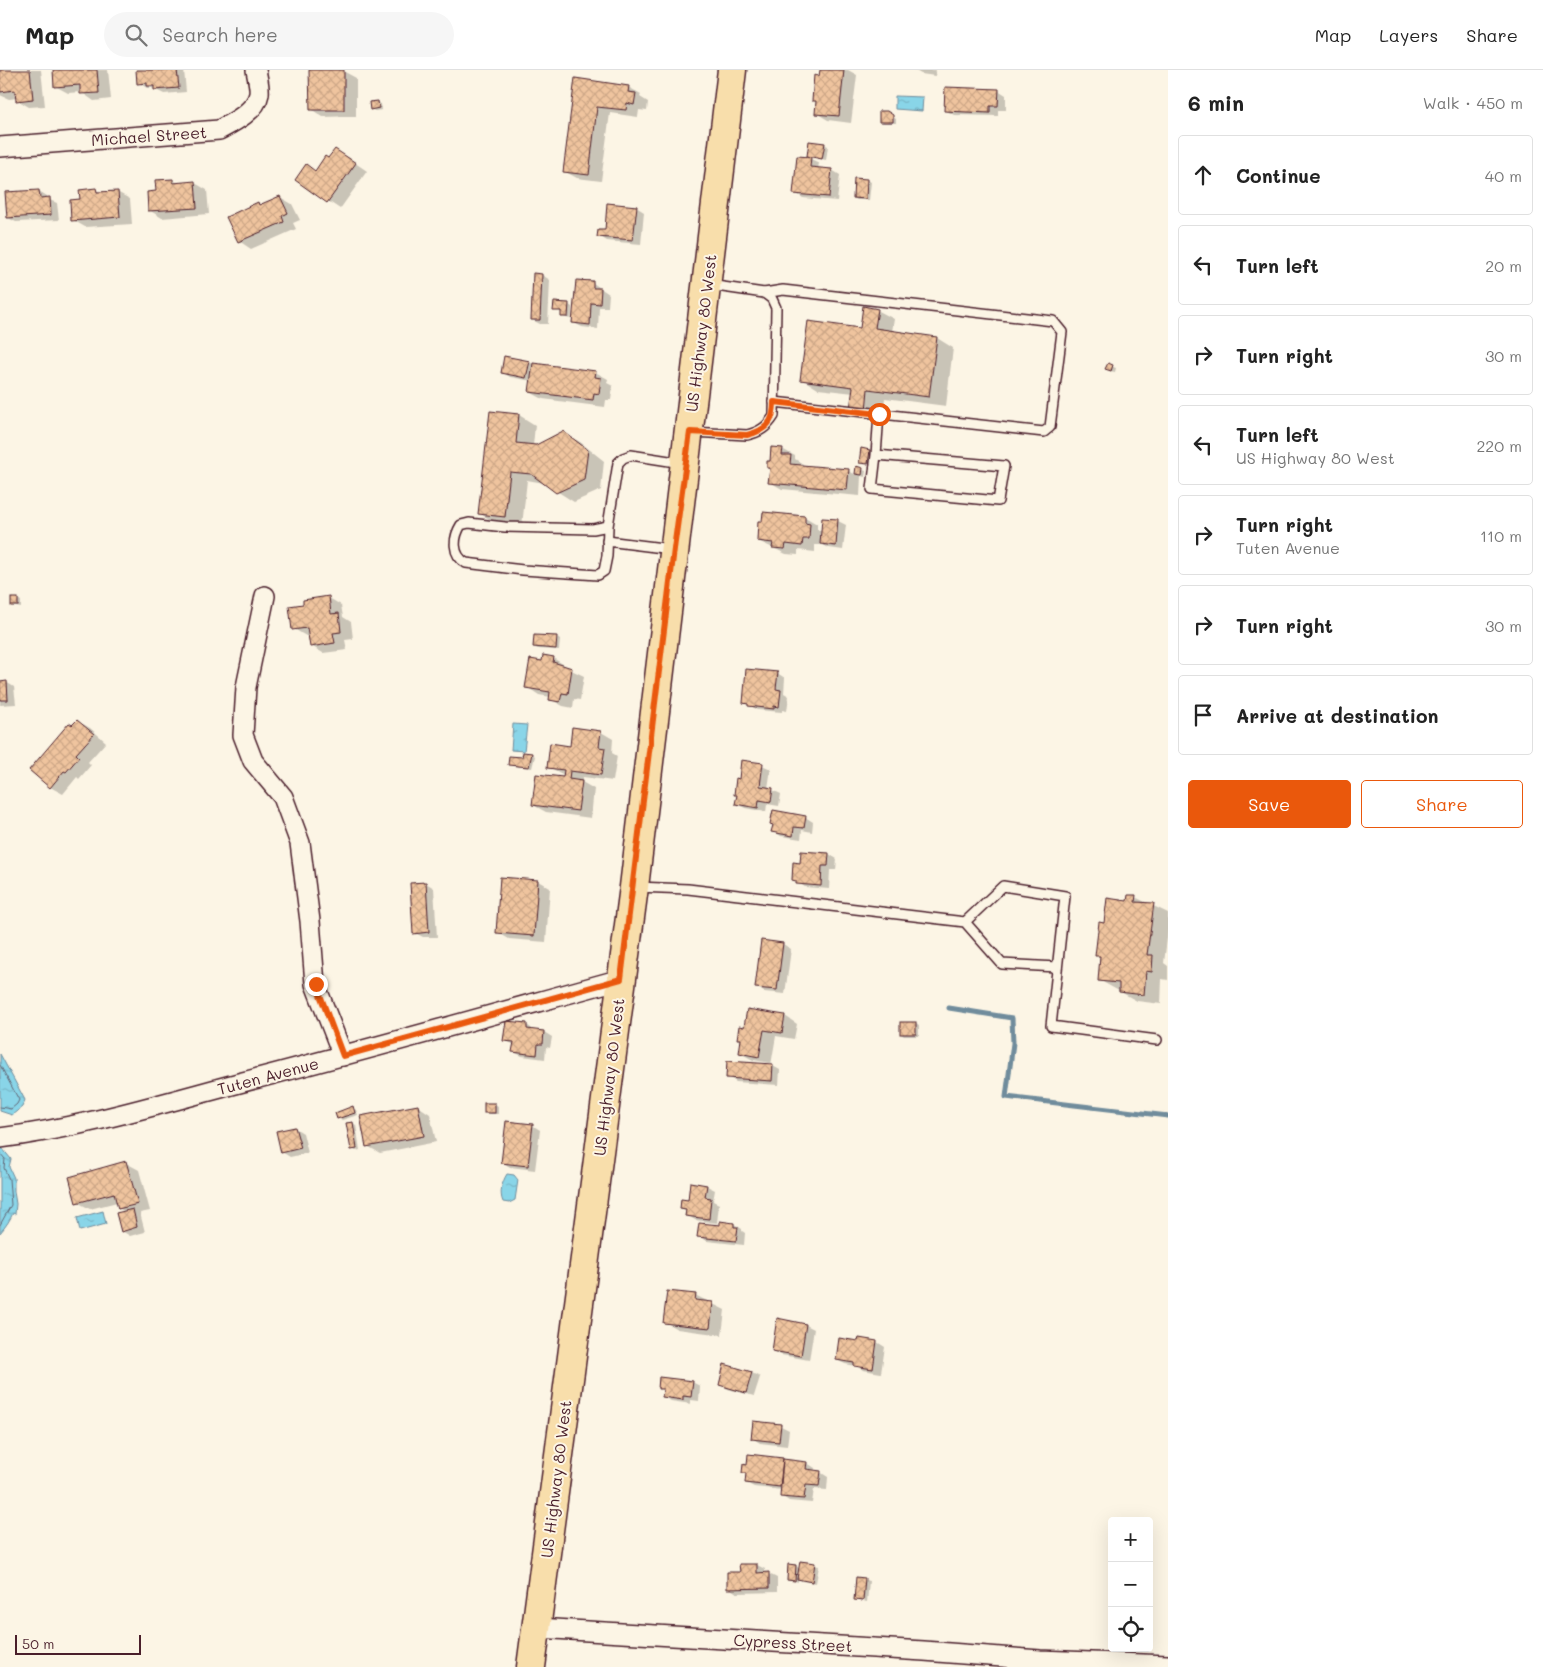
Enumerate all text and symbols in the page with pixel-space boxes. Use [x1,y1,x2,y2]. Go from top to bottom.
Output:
search box [104,12,454,57]
text: Map [25,19,74,50]
icon: search [122,21,150,49]
text: Search here [162,22,278,47]
text: Map [1315,23,1351,47]
text: Layers [1379,23,1438,47]
text: Share [1466,23,1518,47]
text: 6 min [1188,89,1244,116]
text: Walk · 450 m [1423,92,1523,113]
street label: Michael Street [90,121,208,150]
icon: ahead [1189,161,1217,189]
text: Continue [1236,163,1321,188]
text: 40 m [1485,165,1522,186]
icon: left [1189,251,1217,279]
street label: US Highway 80 West [680,253,721,413]
text: Turn left [1236,253,1319,278]
text: 20 m [1485,255,1522,276]
icon: right [1189,341,1217,369]
text: Turn right [1236,343,1333,368]
text: 30 m [1485,345,1522,366]
route start [868,403,891,426]
text: Turn left [1236,422,1319,447]
icon: left [1189,431,1217,459]
text: 220 m [1476,435,1522,456]
text: US Highway 80 West [1236,447,1395,468]
text: Turn right [1236,512,1333,537]
icon: right [1189,521,1217,549]
text: 110 m [1480,525,1522,546]
text: Tuten Avenue [1236,537,1340,558]
icon: right [1189,611,1217,639]
text: Turn right [1236,613,1333,638]
text: 30 m [1485,615,1522,636]
icon: arrive [1189,701,1217,729]
text: Arrive at destination [1236,703,1439,728]
button: Save [1188,780,1351,828]
button: Share [1361,780,1523,828]
route end [305,973,328,996]
street label: US Highway 80 West [588,997,629,1157]
street label: Tuten Avenue [215,1052,321,1099]
street label: US Highway 80 West [535,1399,576,1559]
map controls [1108,1517,1153,1652]
button: + [1108,1517,1153,1562]
button: − [1108,1562,1153,1607]
button: locate [1108,1607,1153,1652]
street label: Cypress Street [733,1629,853,1656]
scale bar [15,1632,141,1655]
text: 50 m [22,1634,54,1653]

